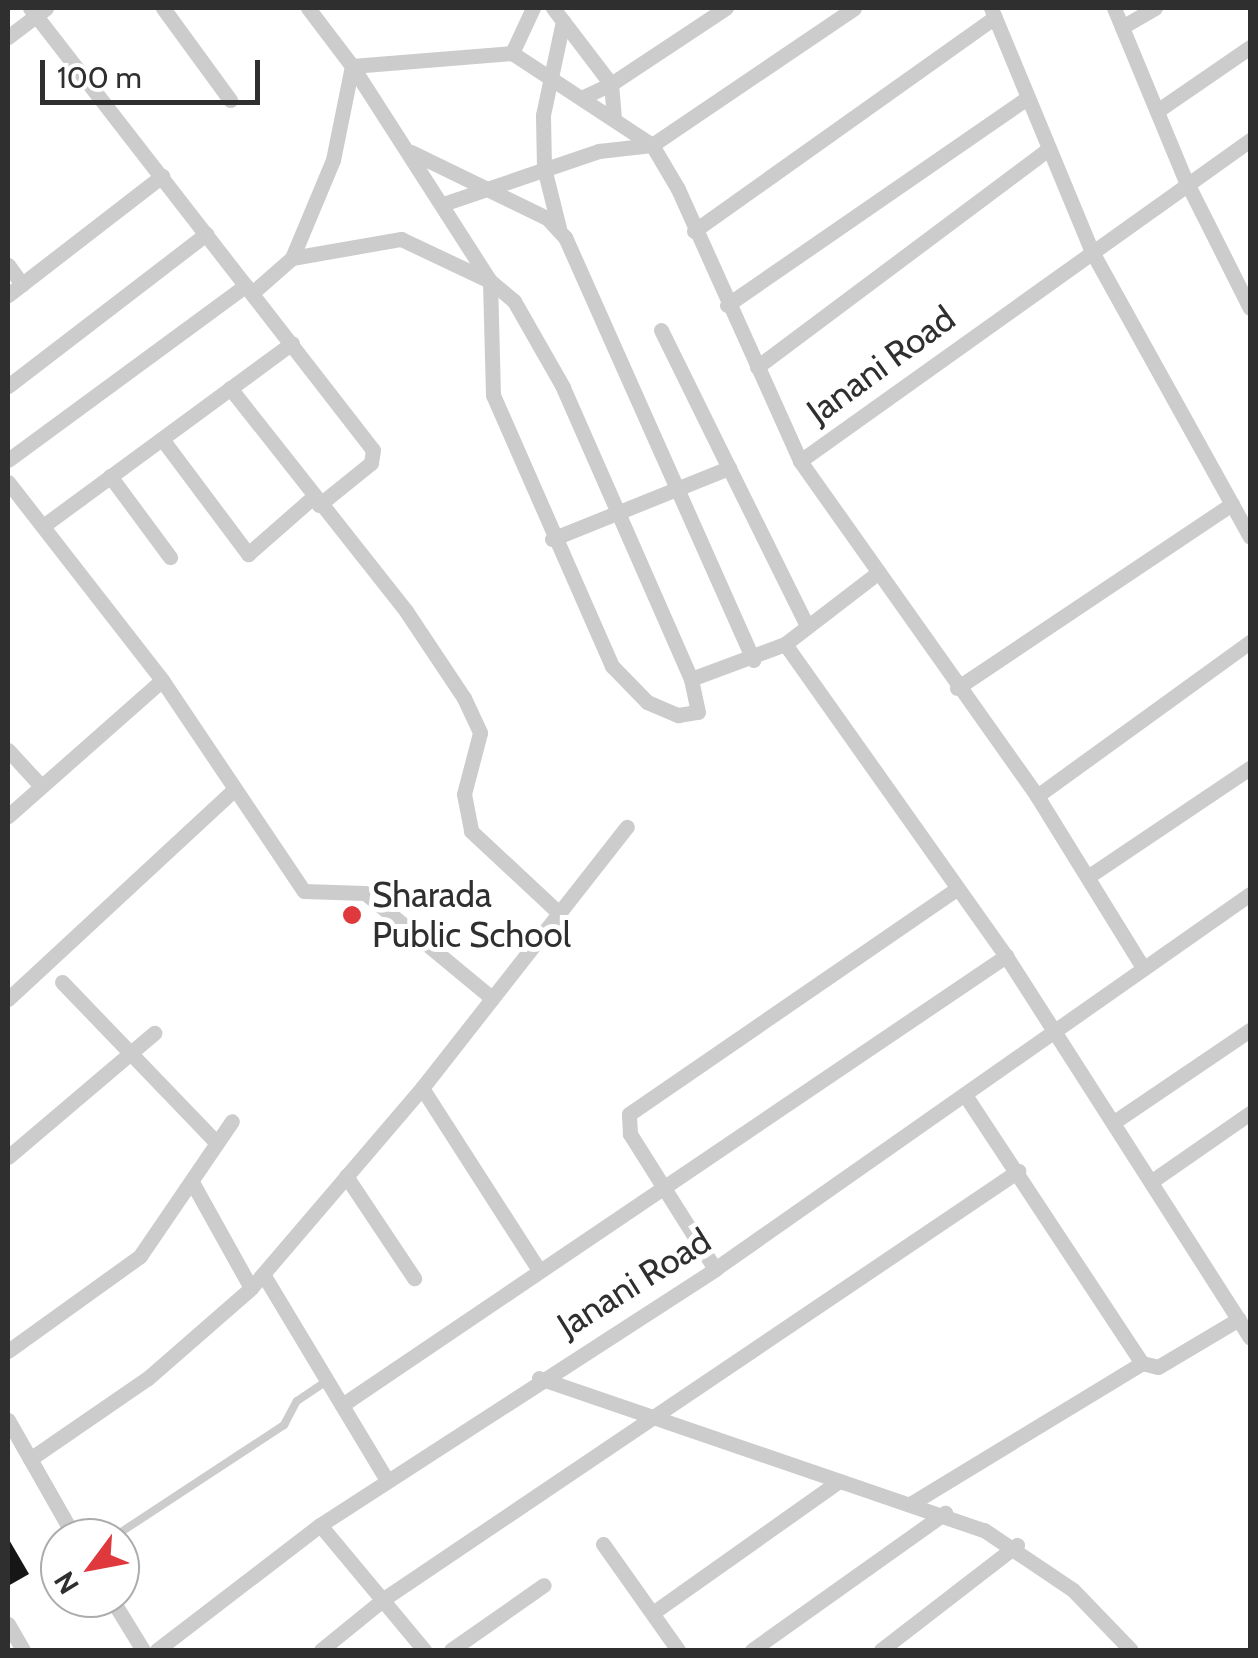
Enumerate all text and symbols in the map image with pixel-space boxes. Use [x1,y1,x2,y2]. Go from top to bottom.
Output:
scale bar [45,40,265,102]
text: 100 m [57,59,142,96]
street label: Janani Road [799,297,963,433]
place label: Sharada Public School [372,874,571,956]
marker: Sharada Public School [341,904,363,926]
street label: Janani Road [550,1219,718,1347]
north arrow [40,1518,140,1618]
text: N [47,1565,86,1600]

